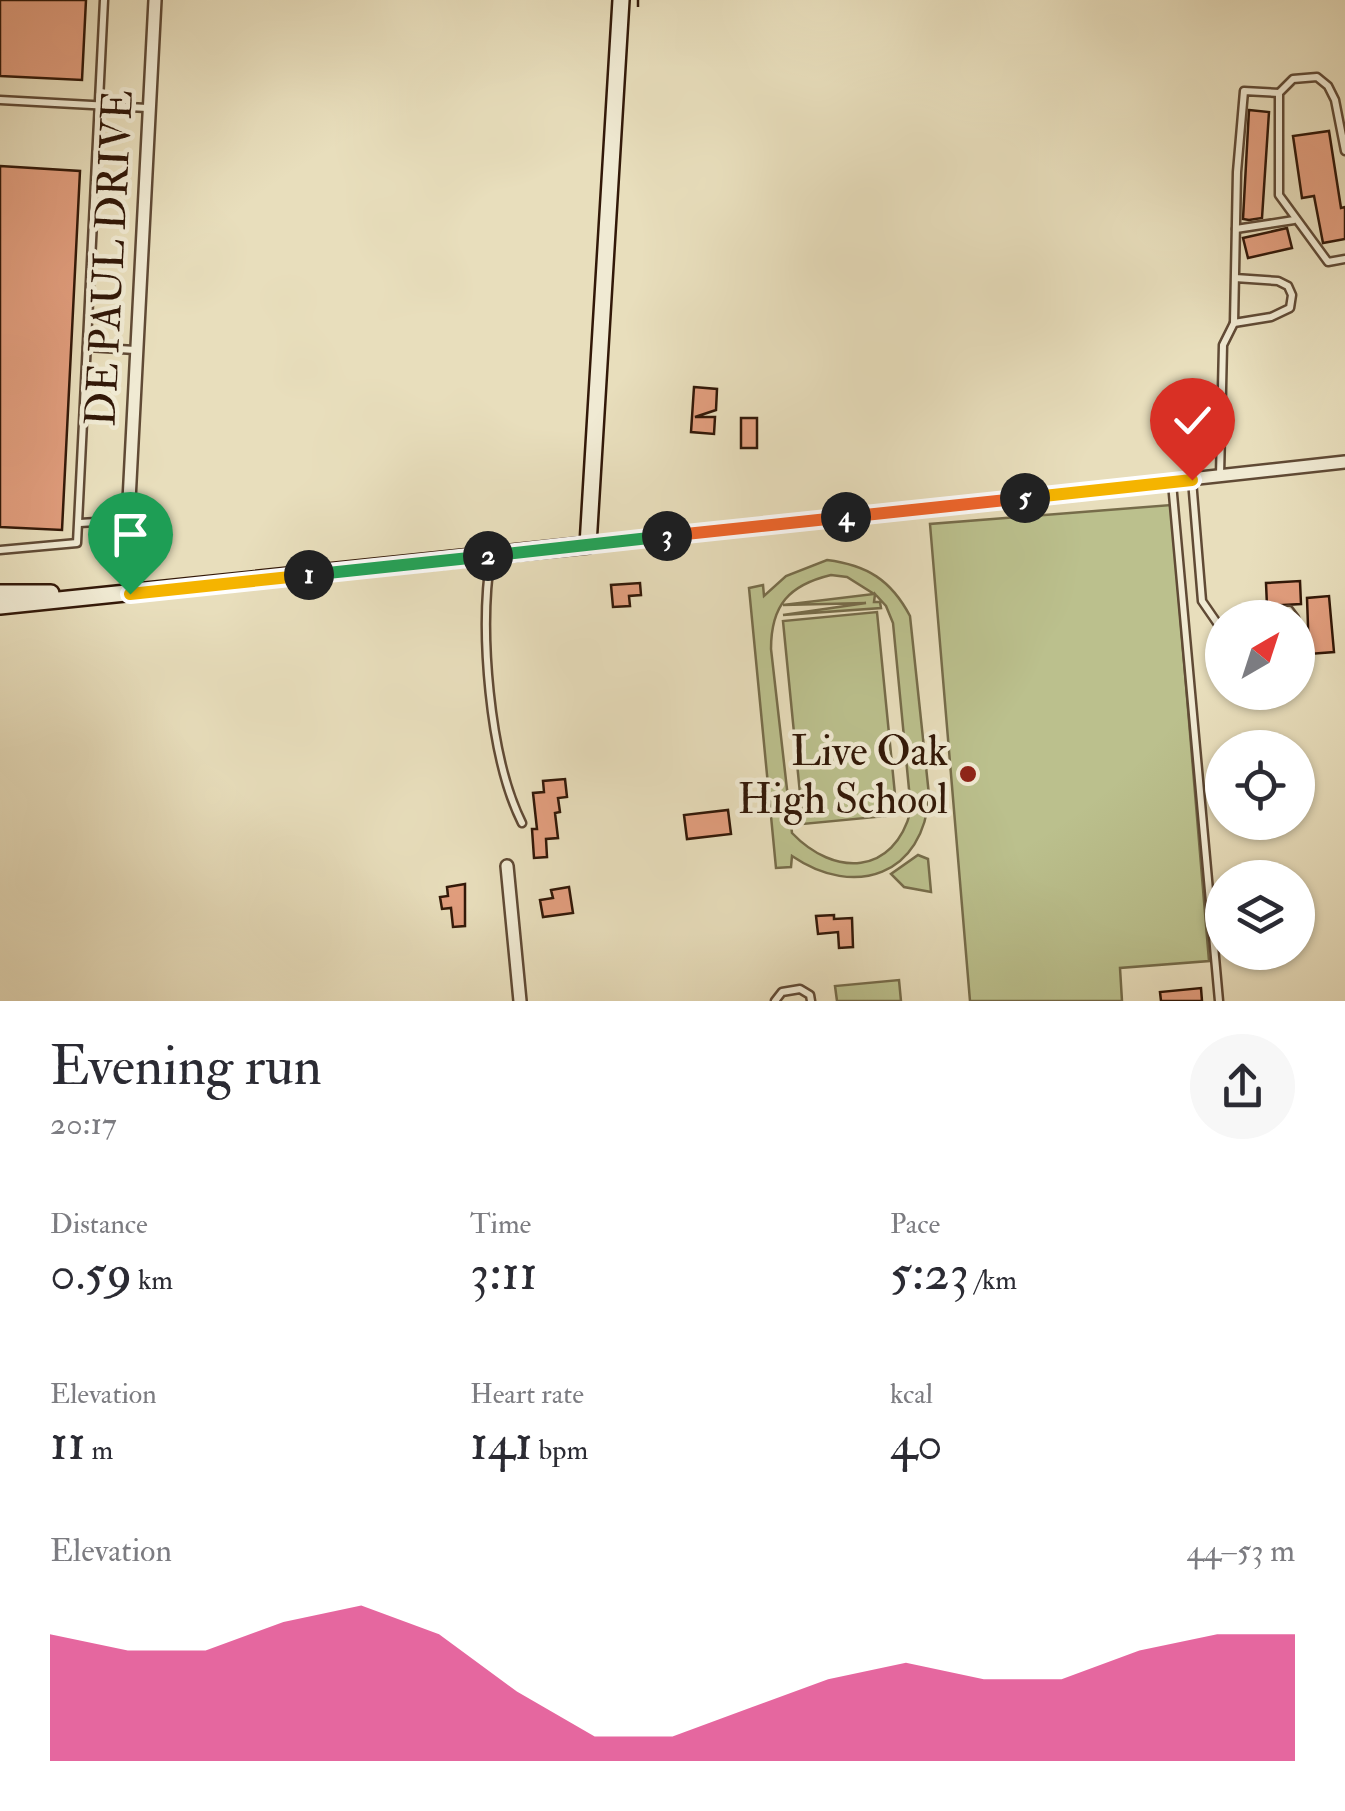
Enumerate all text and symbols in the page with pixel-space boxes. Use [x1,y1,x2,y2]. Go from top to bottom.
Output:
street label: DE PAUL DRIVE [75,89,145,428]
pin [1150,378,1235,481]
icon: check [1165,393,1220,448]
pin: 5 [1000,473,1050,523]
text: 5 [1019,480,1031,515]
pin [88,492,173,595]
pin: 4 [821,492,871,542]
text: 4 [838,499,854,534]
icon: arrive [103,507,158,562]
pin: 3 [642,511,692,561]
text: 3 [662,518,672,553]
pin: 2 [463,531,513,581]
text: 2 [481,538,495,573]
pin: 1 [284,550,334,600]
text: 1 [304,557,314,592]
north arrow [1205,600,1315,710]
map controls [1205,600,1315,970]
place label: Live Oak High School [738,726,948,826]
button: locate [1205,730,1315,840]
marker: Live Oak High School [957,763,979,785]
button: layers [1205,860,1315,970]
text: Evening run [50,1032,322,1101]
button: share [1190,1034,1295,1139]
text: 20:17 [50,1104,117,1144]
text: Distance [50,1207,148,1242]
text: Time [470,1207,531,1242]
text: Pace [890,1207,940,1242]
text: 0.59 [50,1242,132,1305]
text: 3:11 [470,1242,537,1305]
text: 5:23 [890,1242,969,1305]
text: km [132,1263,173,1298]
text: /km [969,1263,1017,1298]
text: Elevation [50,1377,157,1412]
text: Heart rate [470,1377,584,1412]
text: kcal [890,1377,933,1412]
text: 11 [50,1412,86,1475]
text: 141 [470,1412,533,1475]
text: 40 [890,1412,943,1475]
text: m [86,1433,113,1468]
text: bpm [533,1433,588,1468]
text: Elevation [50,1531,172,1571]
text: 44–53 m [1186,1531,1295,1571]

